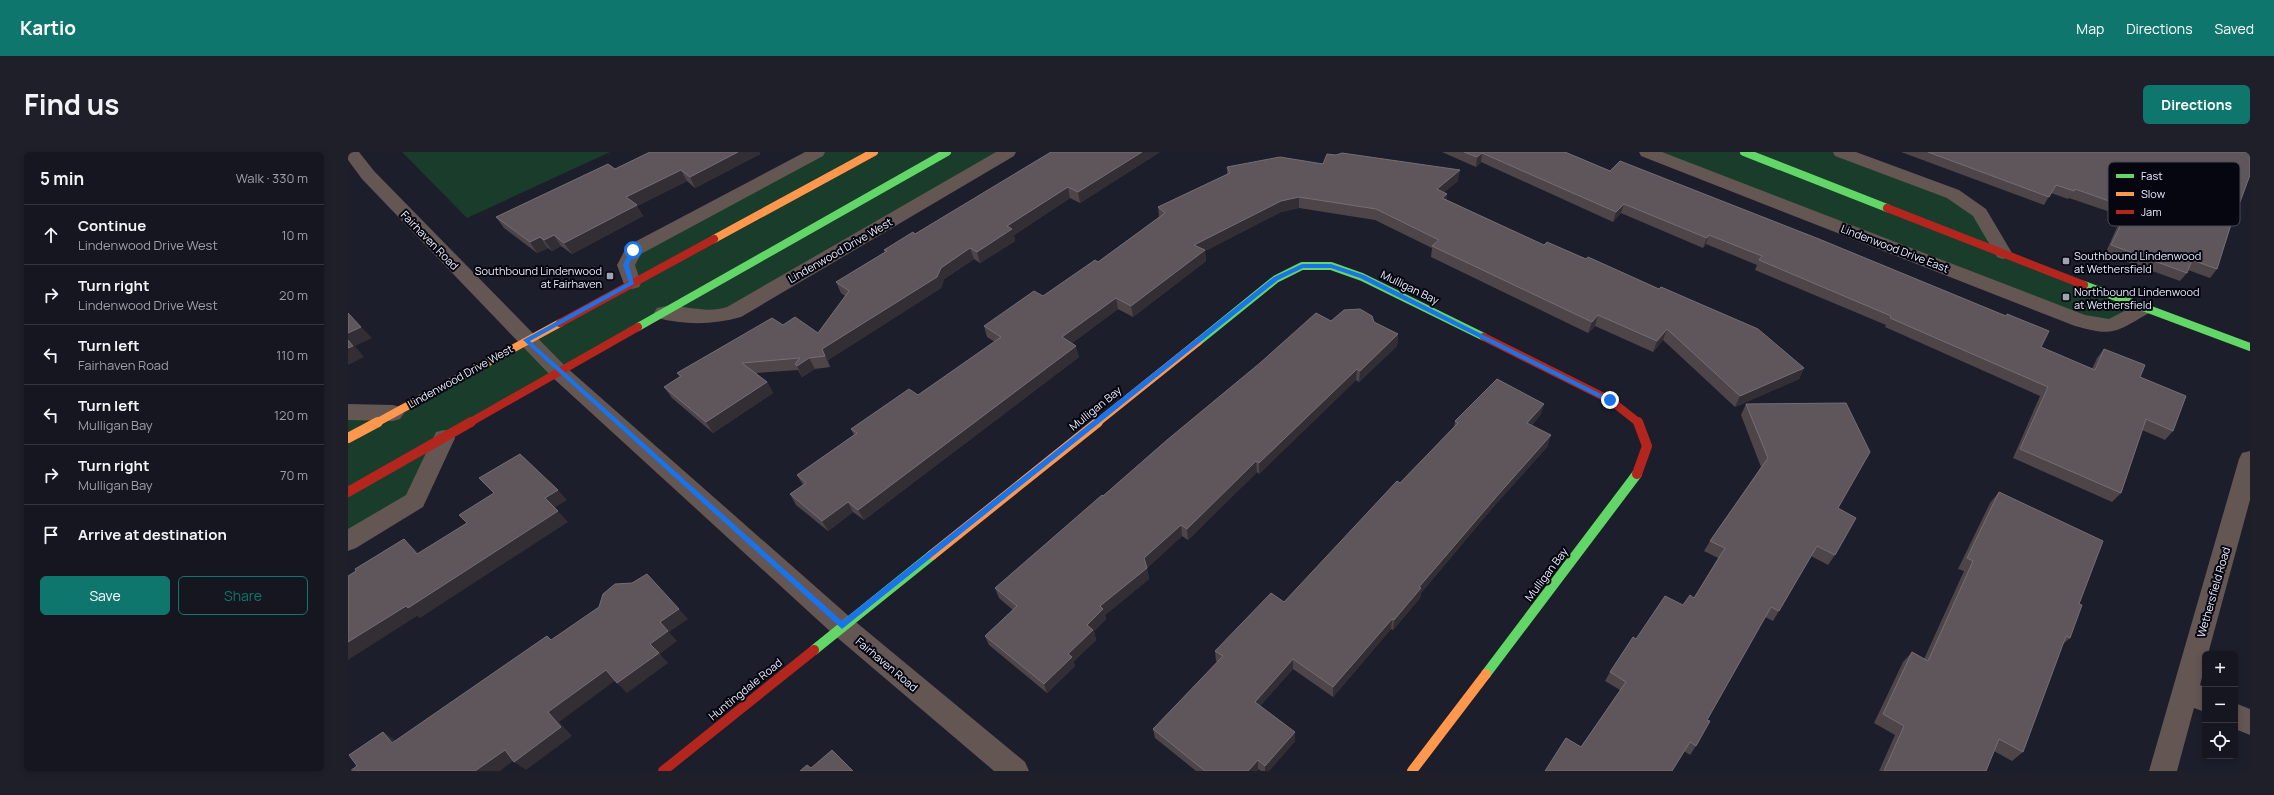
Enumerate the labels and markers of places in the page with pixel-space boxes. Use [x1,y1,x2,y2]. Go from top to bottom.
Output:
place label: Southbound Lindenwood at Wethersfield [2074,248,2201,276]
marker: Southbound Lindenwood at Wethersfield [2061,256,2071,266]
place label: Southbound Lindenwood at Fairhaven [475,263,602,291]
marker: Southbound Lindenwood at Fairhaven [605,271,615,281]
place label: Northbound Lindenwood at Wethersfield [2074,284,2199,312]
marker: Northbound Lindenwood at Wethersfield [2061,292,2071,302]

